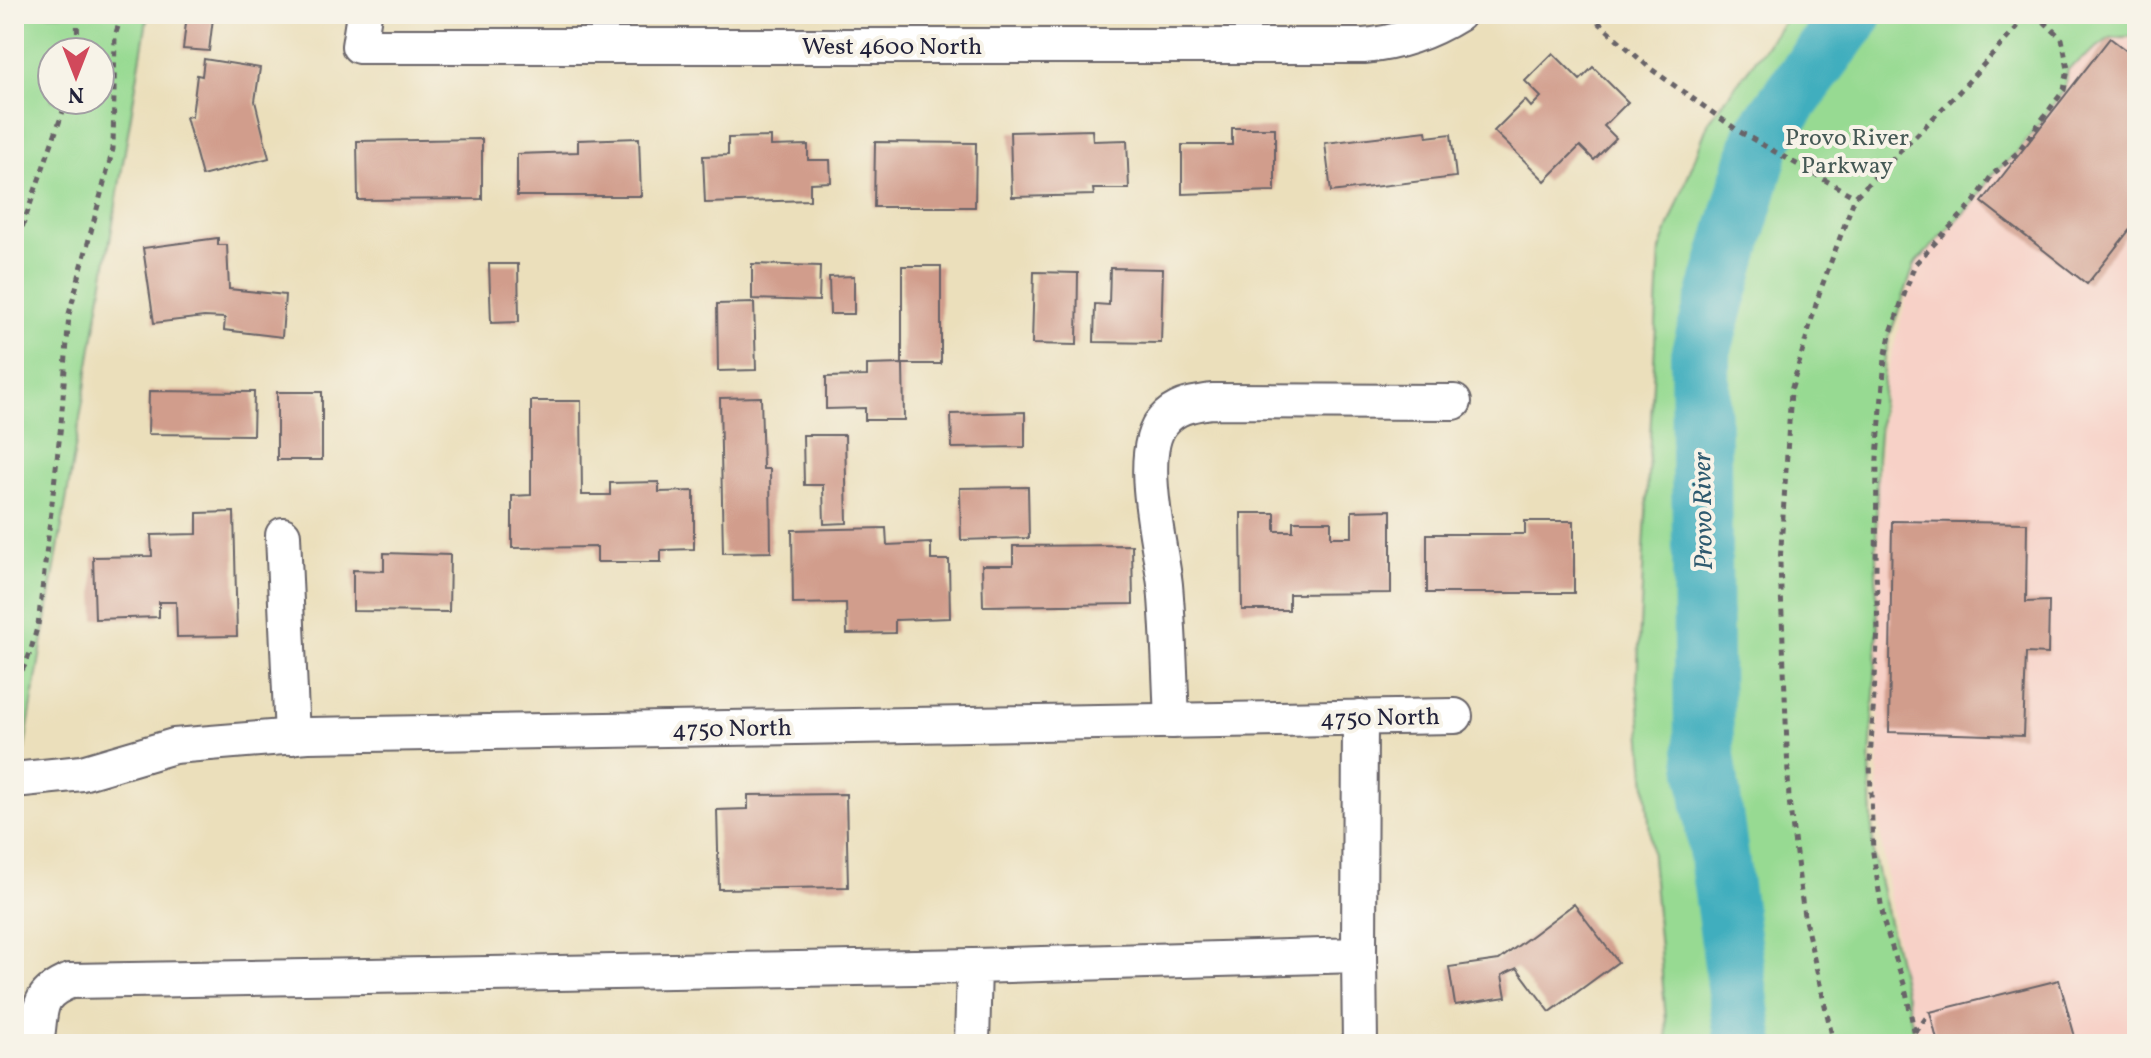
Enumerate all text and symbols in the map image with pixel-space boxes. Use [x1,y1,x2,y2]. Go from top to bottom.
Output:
street label: West 4600 North [802,31,982,65]
north arrow [36,36,116,116]
text: N [68,78,84,109]
park label: Provo River Parkway [1785,122,1909,184]
water label: Provo River [1685,451,1723,570]
street label: 4750 North [1320,701,1440,737]
street label: 4750 North [672,712,792,748]

